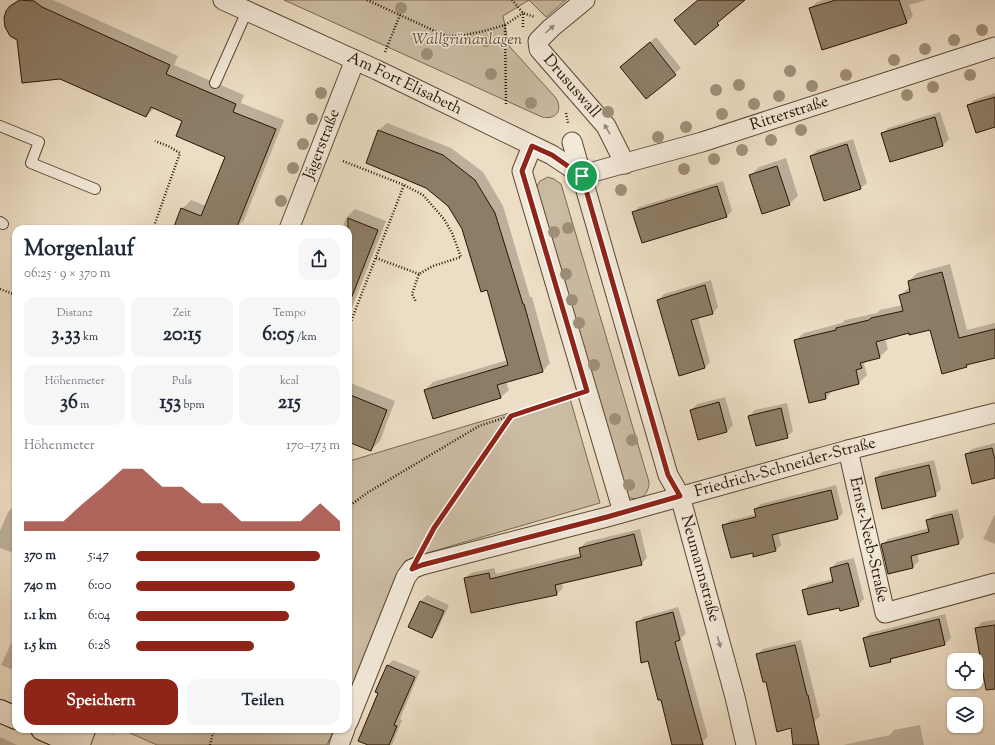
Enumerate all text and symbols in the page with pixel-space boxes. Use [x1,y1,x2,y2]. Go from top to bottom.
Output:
one-way arrow [545,25,555,34]
park label: Wallgrünanlagen [412,29,523,52]
street label: Am Fort Elisabeth [343,46,467,121]
street label: Drususwall [537,49,606,124]
street label: Ritterstraße [747,90,832,137]
street label: Jägerstraße [298,106,346,184]
one-way arrow [604,123,611,135]
pin [565,159,599,193]
icon: arrive [571,165,593,187]
text: Morgenlauf [24,234,134,266]
button: share [298,238,340,280]
text: 06:25 · 9 × 370 m [24,265,111,283]
text: Distanz [57,305,92,321]
text: Zeit [173,305,191,321]
text: Tempo [273,305,306,321]
text: 3.33 [51,321,81,350]
text: 20:15 [163,321,201,350]
text: 6:05 [262,321,294,350]
text: km [81,329,98,345]
text: /km [294,329,317,345]
text: Höhenmeter [45,373,105,389]
text: Puls [172,373,192,389]
text: kcal [280,373,299,389]
text: 36 [60,389,78,418]
text: 153 [159,389,181,418]
text: 215 [278,389,301,418]
text: m [78,397,89,413]
text: bpm [181,397,205,413]
street label: Friedrich-Schneider-Straße [692,432,878,504]
text: Höhenmeter [24,437,95,455]
text: 170–173 m [286,437,340,455]
street label: Ernst-Neeb-Straße [843,475,894,605]
street label: Neumannstraße [674,513,725,625]
text: 370 m [24,547,56,565]
text: 5:47 [88,547,109,565]
text: 740 m [24,577,56,595]
text: 6:00 [88,577,111,595]
text: 1.1 km [24,607,57,625]
text: 6:04 [88,607,110,625]
one-way arrow [717,635,723,648]
text: 1.5 km [24,637,57,655]
text: 6:28 [88,637,110,655]
map controls [947,653,983,733]
button: locate [947,653,983,689]
button: Speichern [24,679,178,725]
button: Teilen [186,679,340,725]
button: layers [947,697,983,733]

